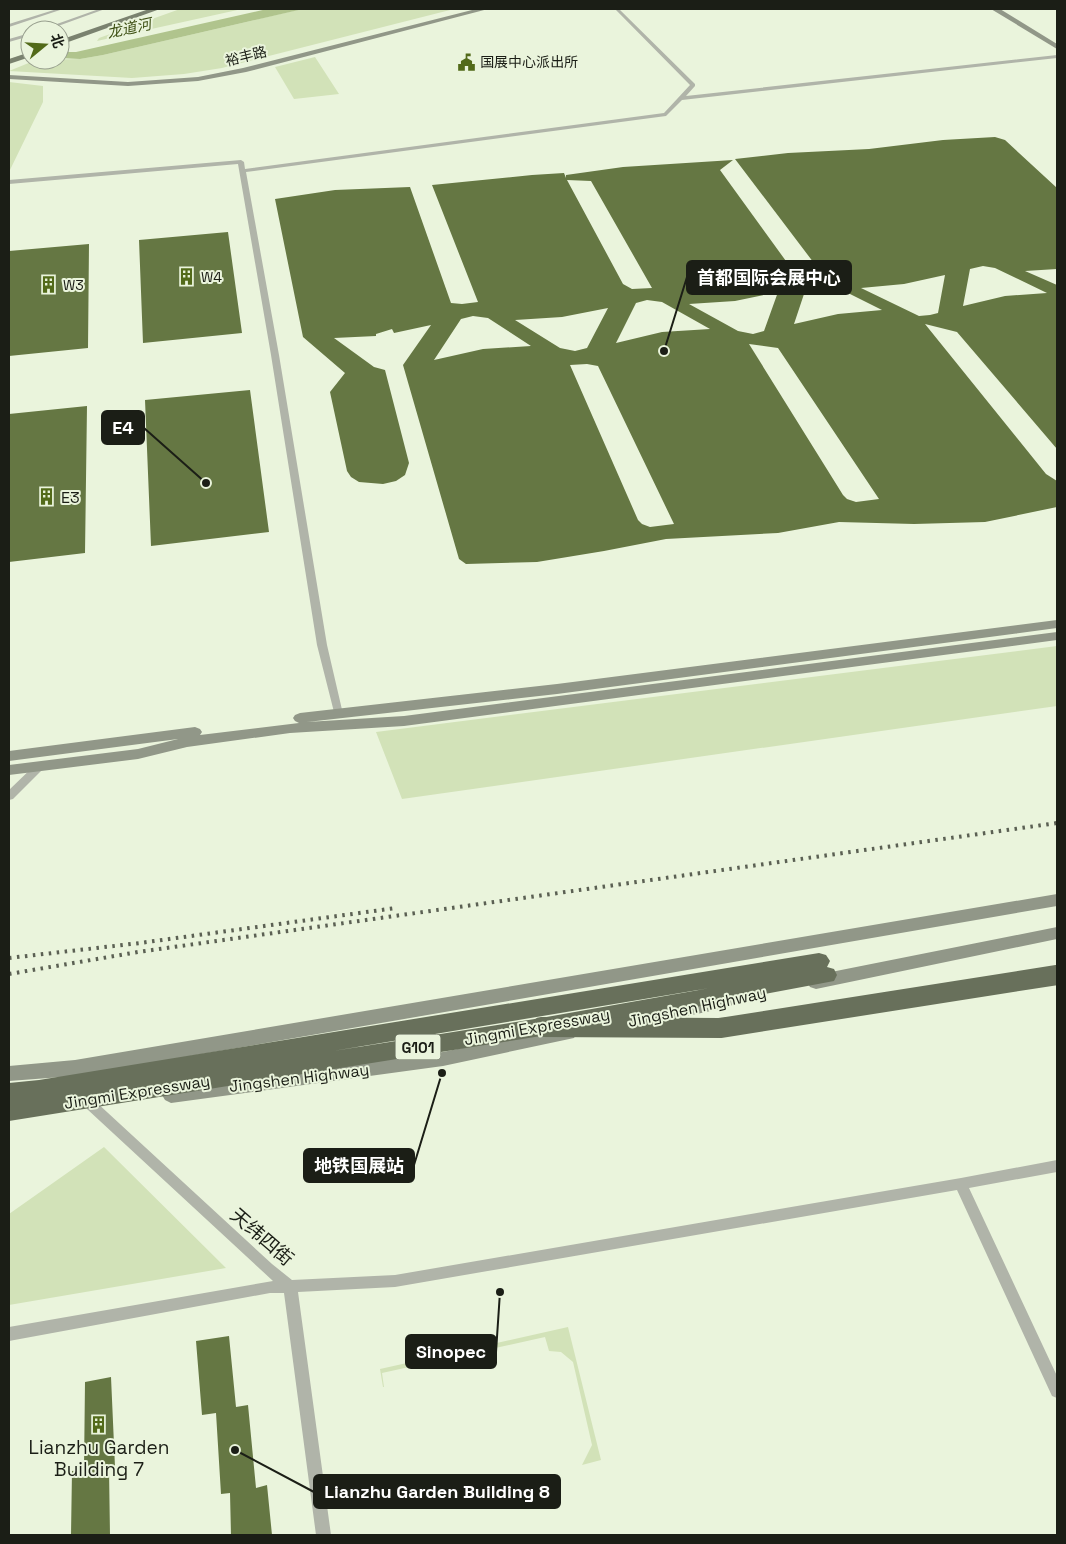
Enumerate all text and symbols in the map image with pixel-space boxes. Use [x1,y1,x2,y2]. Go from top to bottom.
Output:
water label: 龙道河 [105,13,156,42]
north arrow [20,20,70,70]
text: 北 [47,32,68,50]
street label: 裕丰路 [223,42,269,70]
public building icon: 国展中心派出所 [456,52,476,72]
place label: 国展中心派出所 [480,53,578,71]
callout: 首都国际会展中心 [687,261,851,294]
text: 首都国际会展中心 [697,266,841,289]
building icon: W4 [177,267,197,287]
place label: W4 [201,268,222,286]
building icon: W3 [39,275,59,295]
place label: W3 [63,276,84,294]
callout: E4 [102,411,144,444]
text: E4 [112,416,134,439]
building icon: E3 [37,487,57,507]
place label: E3 [61,487,80,508]
street label: Jingshen Highway [626,982,768,1032]
street label: Jingmi Expressway [463,1004,611,1050]
road number: G101 [396,1034,440,1060]
street label: Jingshen Highway [228,1059,370,1097]
street label: Jingmi Expressway [63,1070,211,1114]
callout: 地铁国展站 [304,1149,414,1182]
text: 地铁国展站 [314,1154,404,1177]
street label: 天纬四街 [225,1203,299,1271]
callout: Sinopec [406,1335,496,1368]
text: Sinopec [416,1340,486,1363]
building icon: Lianzhu Garden Building 7 [89,1414,109,1434]
place label: Lianzhu Garden Building 7 [29,1435,169,1482]
callout: Lianzhu Garden Building 8 [314,1475,560,1508]
text: Lianzhu Garden Building 8 [324,1480,550,1503]

